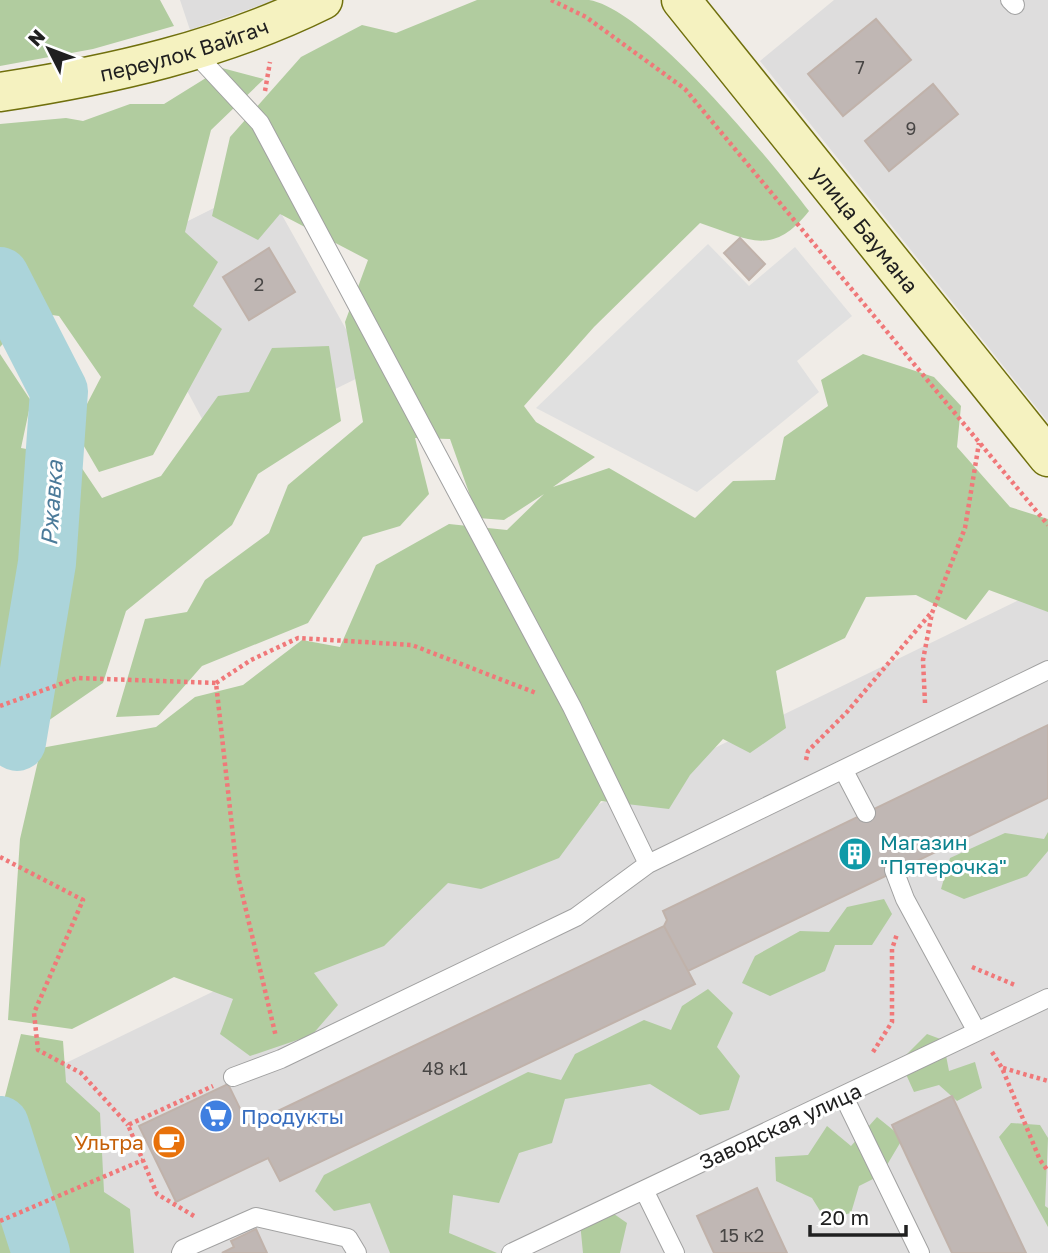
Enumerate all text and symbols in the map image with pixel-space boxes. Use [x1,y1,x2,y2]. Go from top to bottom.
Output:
street label: переулок Вайгач [97,13,272,87]
north arrow [14,14,84,84]
text: N [23,24,49,50]
house number: 7 [855,56,865,78]
house number: 9 [906,117,916,139]
street label: улица Баумана [806,160,924,298]
house number: 2 [254,273,264,295]
water label: Ржавка [34,458,68,547]
place label: Магазин "Пятерочка" [880,829,1007,879]
building icon: Магазин "Пятерочка" [836,835,874,873]
house number: 48 к1 [422,1057,468,1079]
street label: Заводская улица [695,1077,865,1175]
supermarket icon: Продукты [197,1097,235,1135]
place label: Продукты [241,1103,344,1129]
cafe icon: Ультра [150,1123,188,1161]
place label: Ультра [74,1129,144,1155]
scale bar [810,1194,906,1238]
text: 20 m [820,1204,869,1230]
house number: 15 к2 [720,1224,764,1246]

